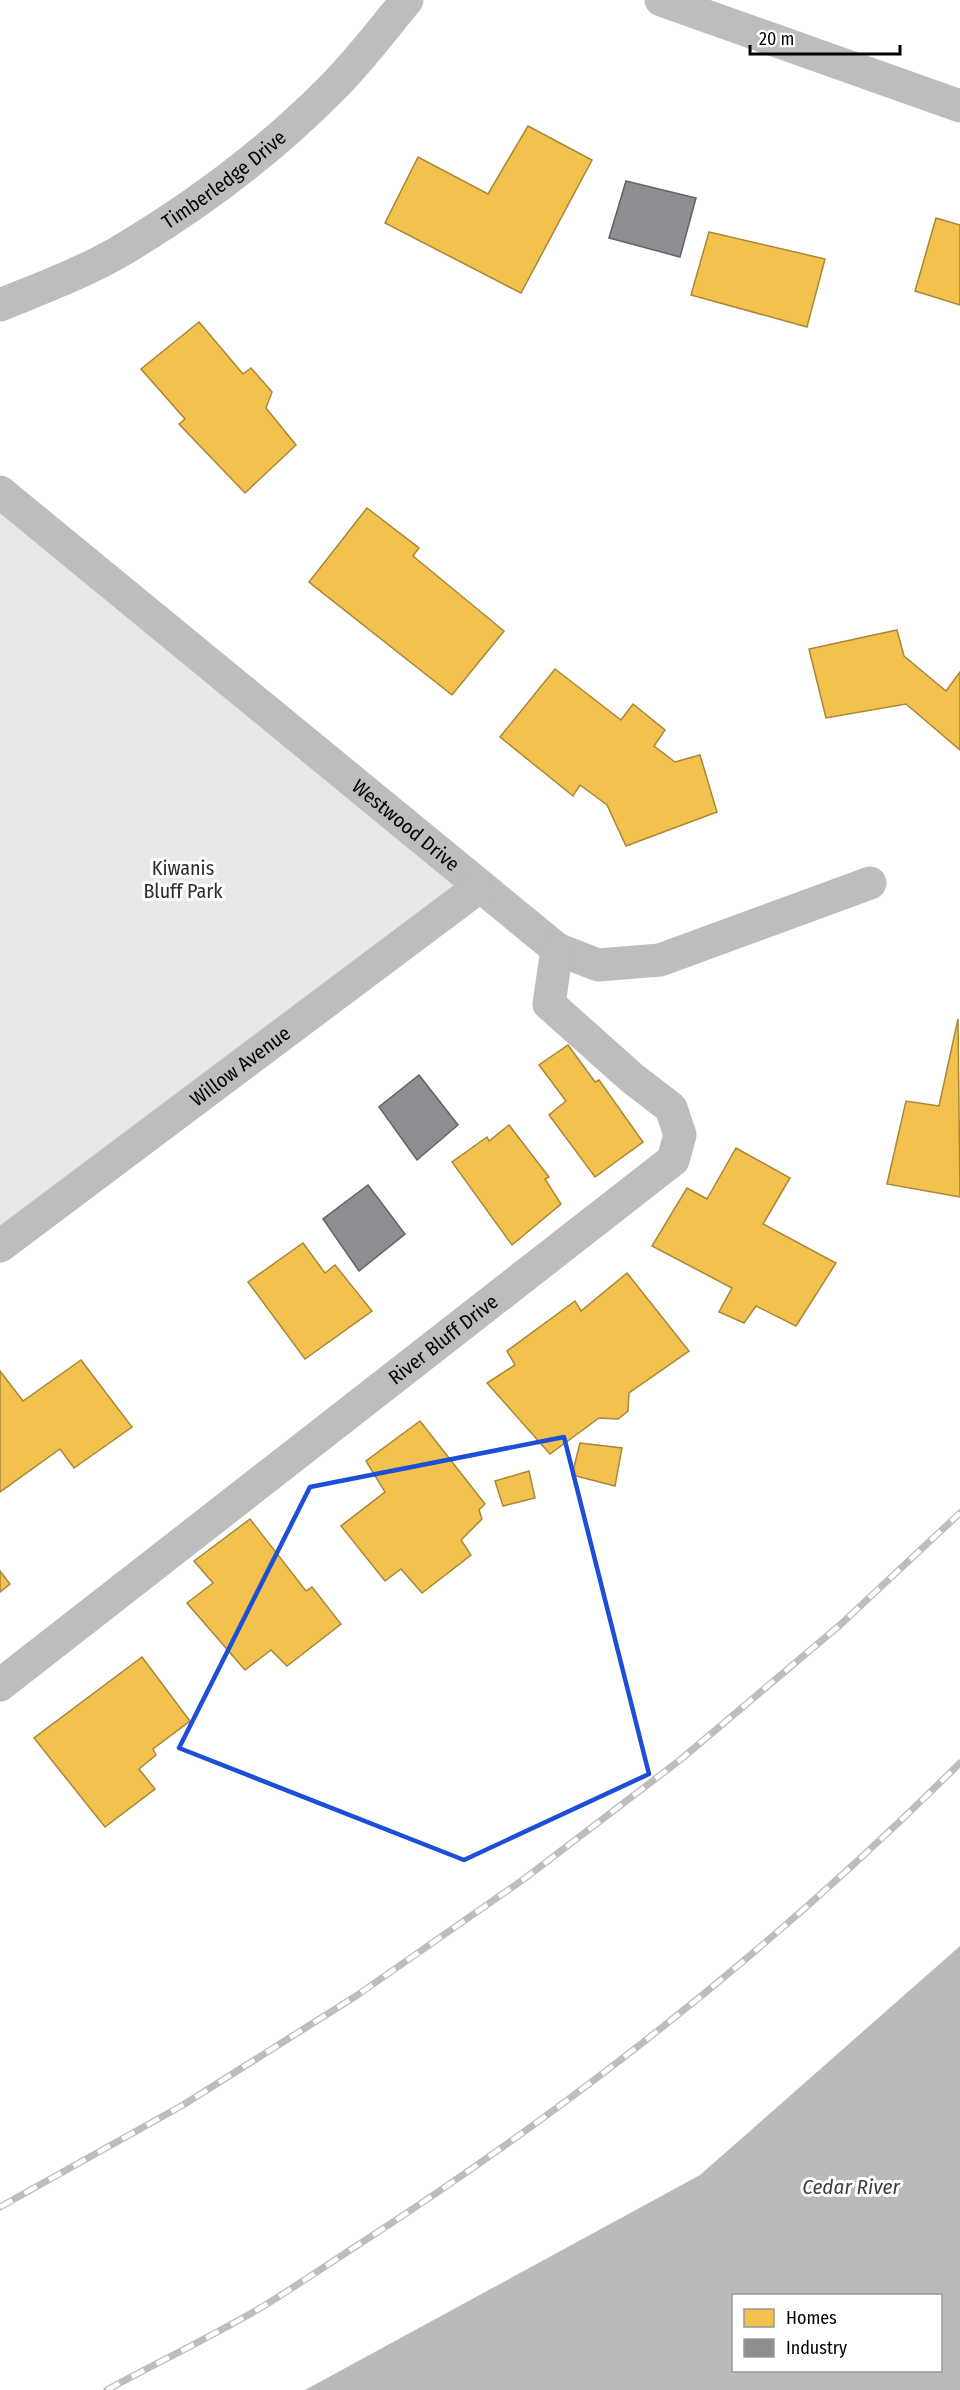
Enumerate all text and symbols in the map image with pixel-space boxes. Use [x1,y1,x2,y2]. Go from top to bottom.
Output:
scale bar [750,18,900,56]
text: 20 m [759,28,794,50]
street label: Timberledge Drive [157,125,291,234]
street label: Westwood Drive [347,774,464,876]
park label: Kiwanis Bluff Park [143,856,223,903]
street label: Willow Avenue [185,1021,295,1111]
street label: River Bluff Drive [384,1289,503,1390]
water label: Cedar River [802,2174,900,2200]
legend [732,2294,942,2372]
text: Homes [786,2307,837,2329]
text: Industry [786,2337,847,2359]

